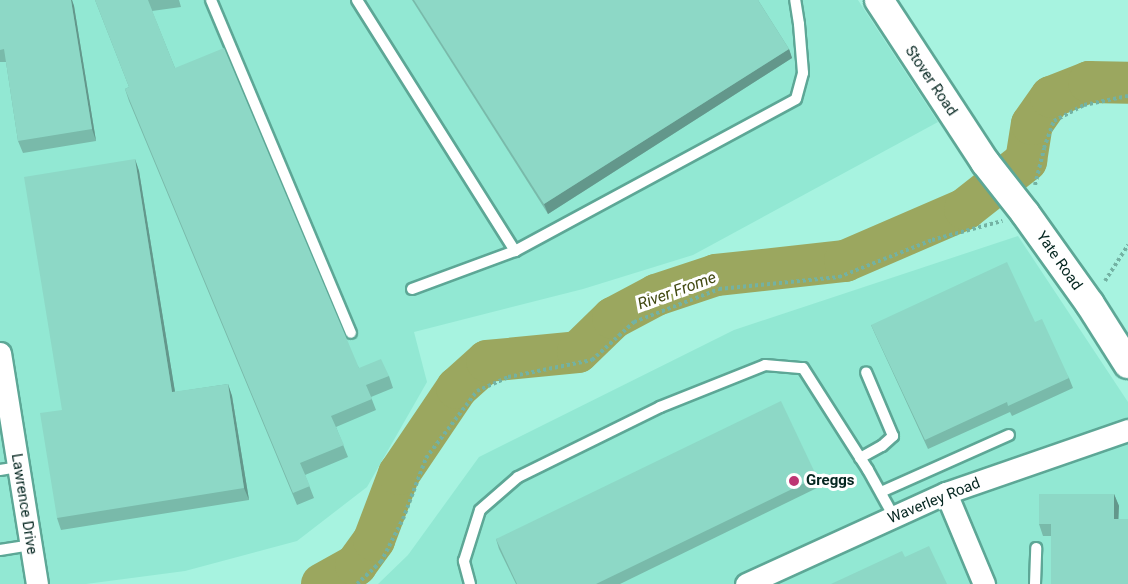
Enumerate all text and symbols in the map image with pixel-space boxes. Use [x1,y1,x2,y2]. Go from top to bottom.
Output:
street label: Stover Road [901,43,961,119]
street label: Yate Road [1032,228,1086,294]
water label: River Frome [635,268,719,314]
street label: Lawrence Drive [7,452,41,556]
place label: Greggs [806,472,855,490]
marker: Greggs [787,474,801,488]
street label: Waverley Road [885,474,983,528]

